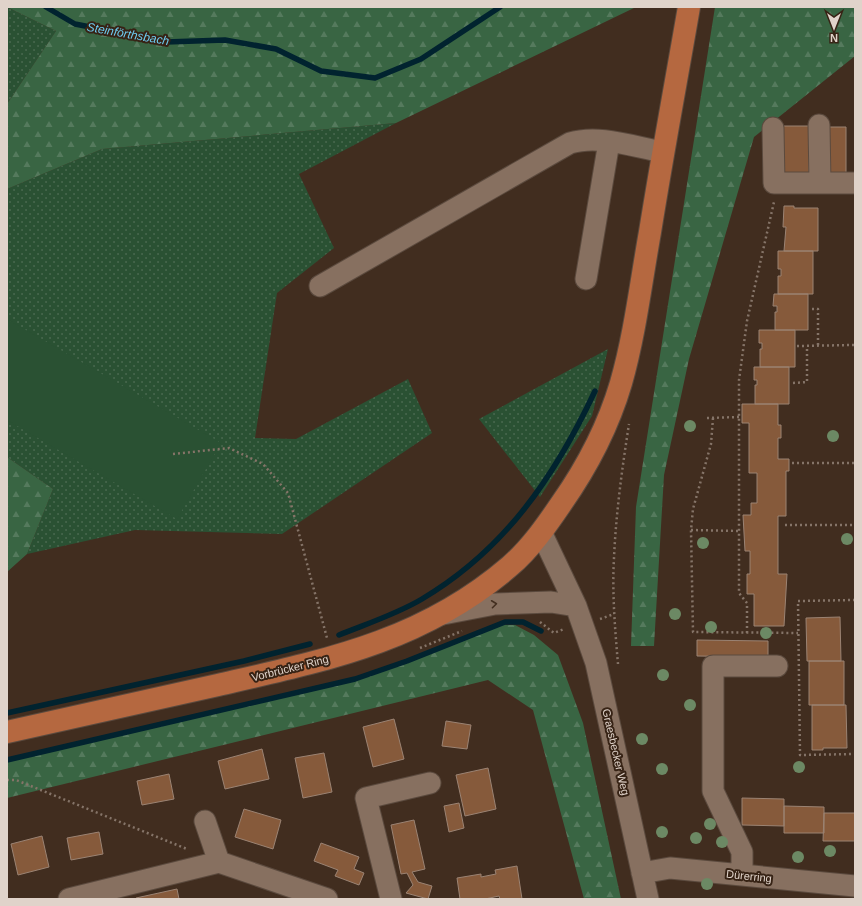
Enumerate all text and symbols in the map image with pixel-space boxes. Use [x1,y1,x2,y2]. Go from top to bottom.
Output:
north arrow [814,8,854,48]
water label: Steinförthsbach [86,20,171,48]
text: N [830,32,838,44]
one-way arrow [491,600,497,609]
street label: Vorbrücker Ring [250,653,330,683]
street label: Graesbecker Weg [600,708,632,796]
street label: Dürerring [726,868,772,884]

